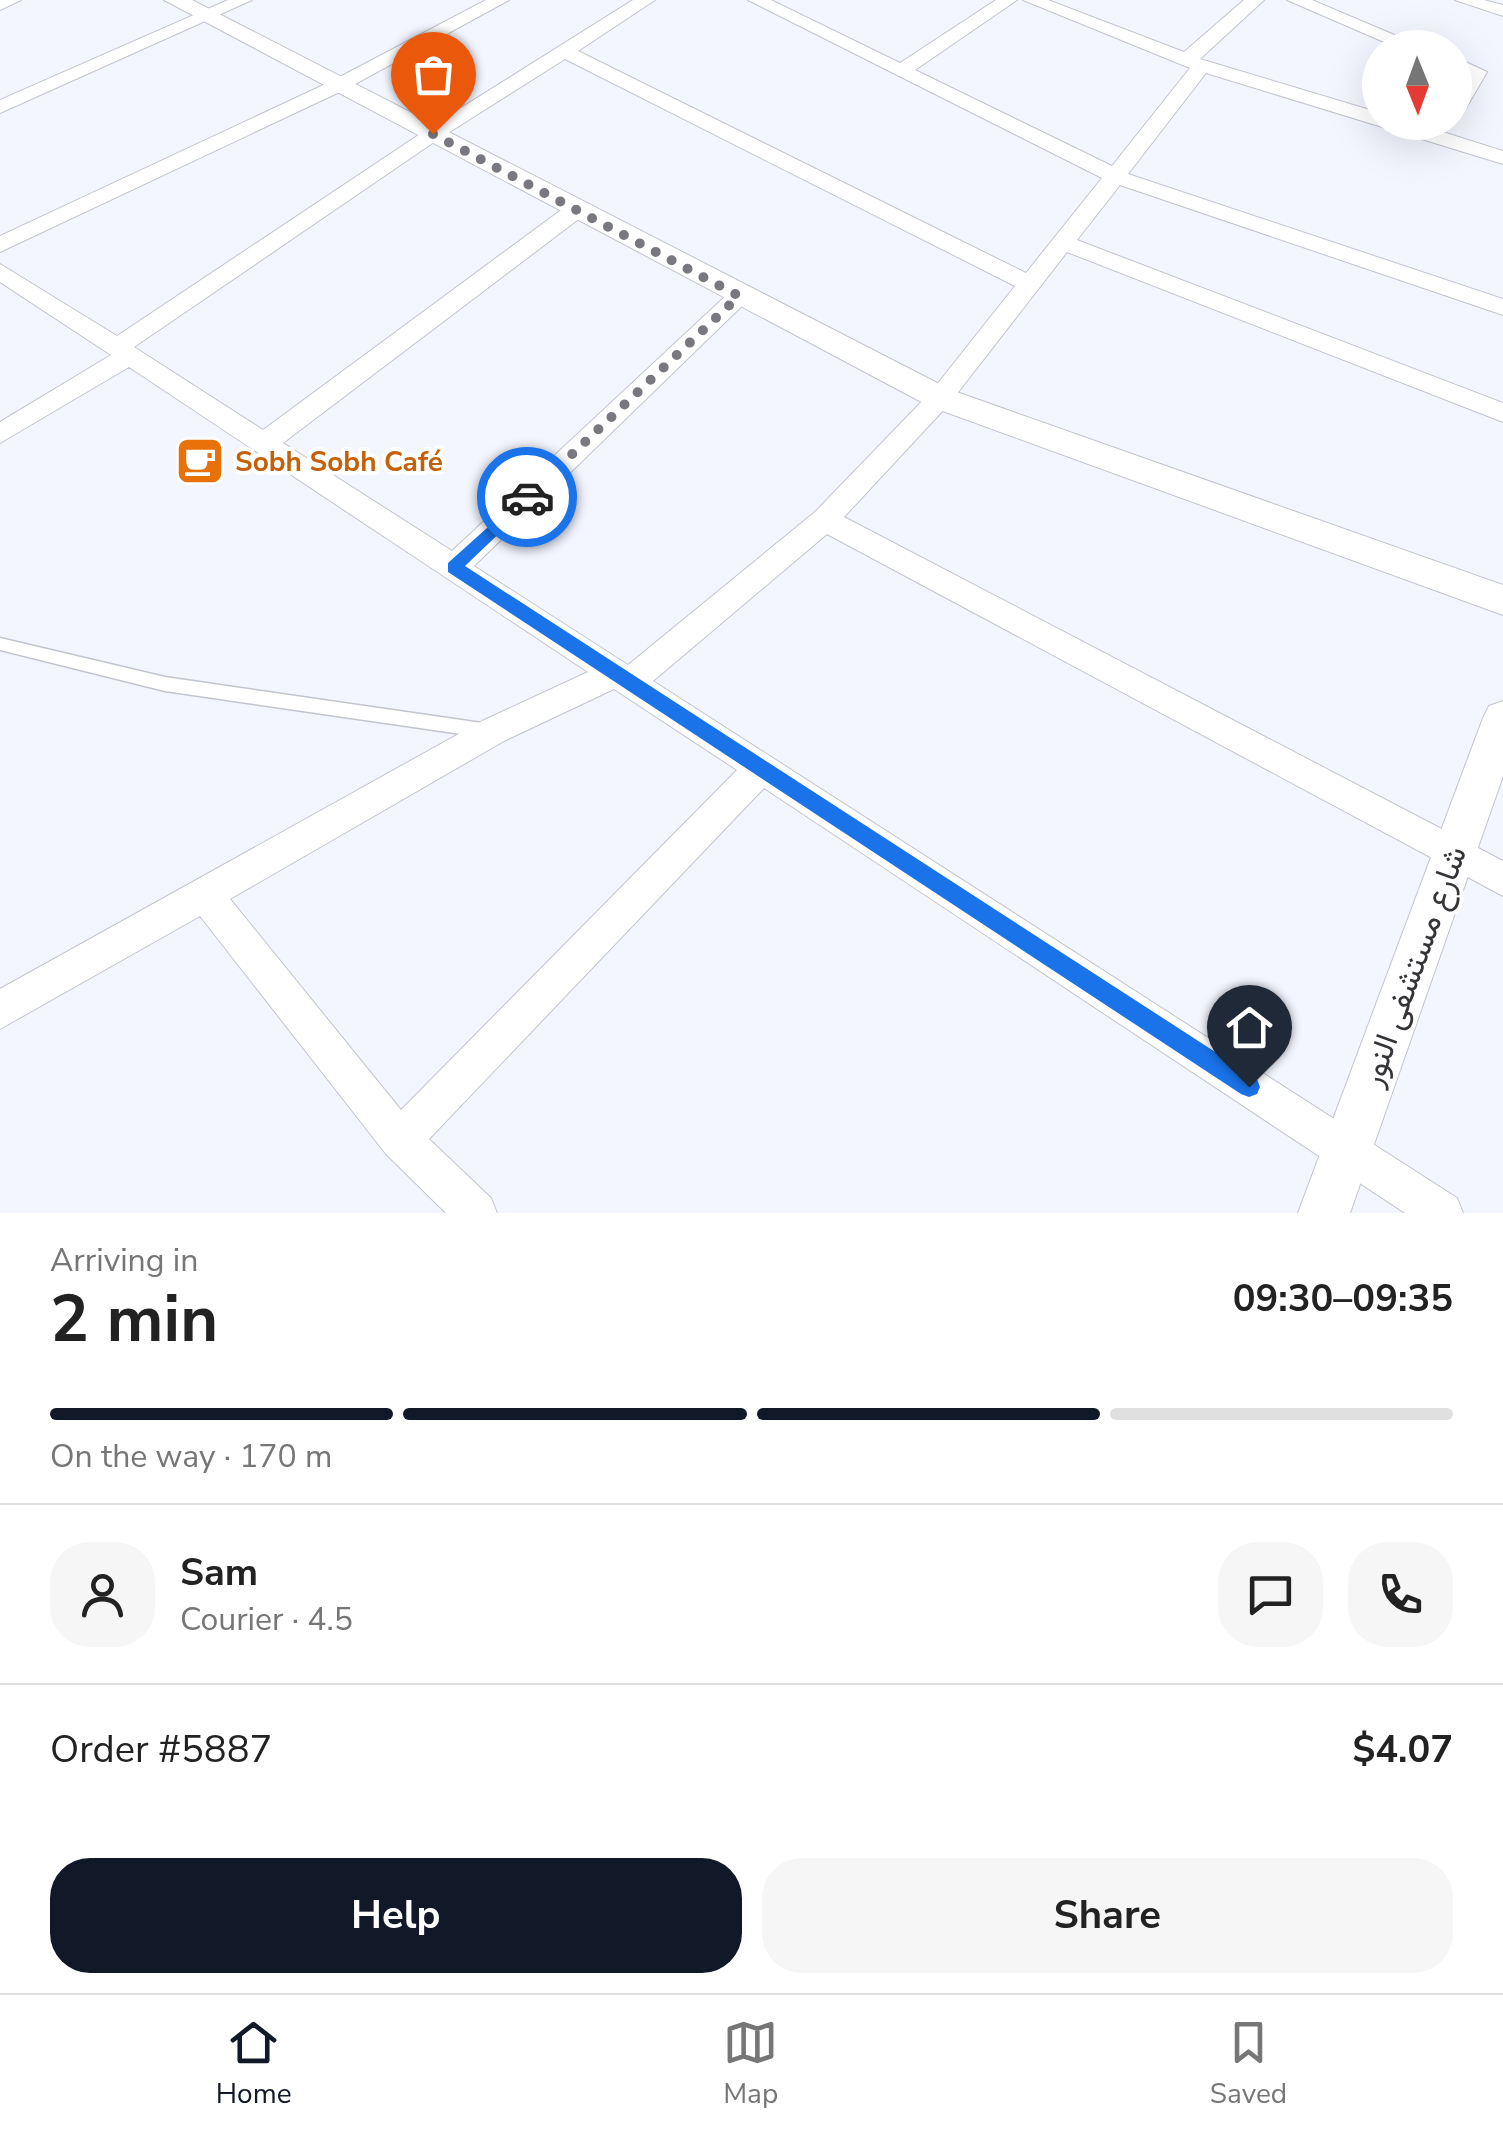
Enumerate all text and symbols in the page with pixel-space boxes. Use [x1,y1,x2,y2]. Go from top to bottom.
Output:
north arrow [1362,30,1472,140]
map controls [1362,30,1472,140]
pin [391,32,476,135]
icon: bag [406,47,461,102]
cafe icon: Sobh Sobh Café [174,435,226,487]
place label: Sobh Sobh Café [235,443,443,481]
courier [477,447,577,547]
icon: car [500,470,555,525]
street label: شارع مستشفى النور [1350,840,1477,1093]
pin [1207,985,1292,1088]
icon: home [1222,1000,1277,1055]
text: Arriving in [50,1239,198,1282]
text: 09:30–09:35 [1233,1273,1453,1324]
text: 2 min [50,1275,218,1364]
text: On the way · 170 m [50,1435,332,1478]
button: person [50,1542,155,1647]
button: chat [1218,1542,1323,1647]
button: phone [1348,1542,1453,1647]
text: Sam [180,1547,258,1598]
text: Courier · 4.5 [180,1598,353,1641]
text: Order #5887 [50,1724,272,1775]
text: $4.07 [1352,1724,1453,1775]
button: Help [50,1858,742,1973]
button: Share [762,1858,1453,1973]
tab: Home [216,2015,292,2113]
tab: Map [723,2015,778,2113]
tab: Saved [1210,2015,1287,2113]

